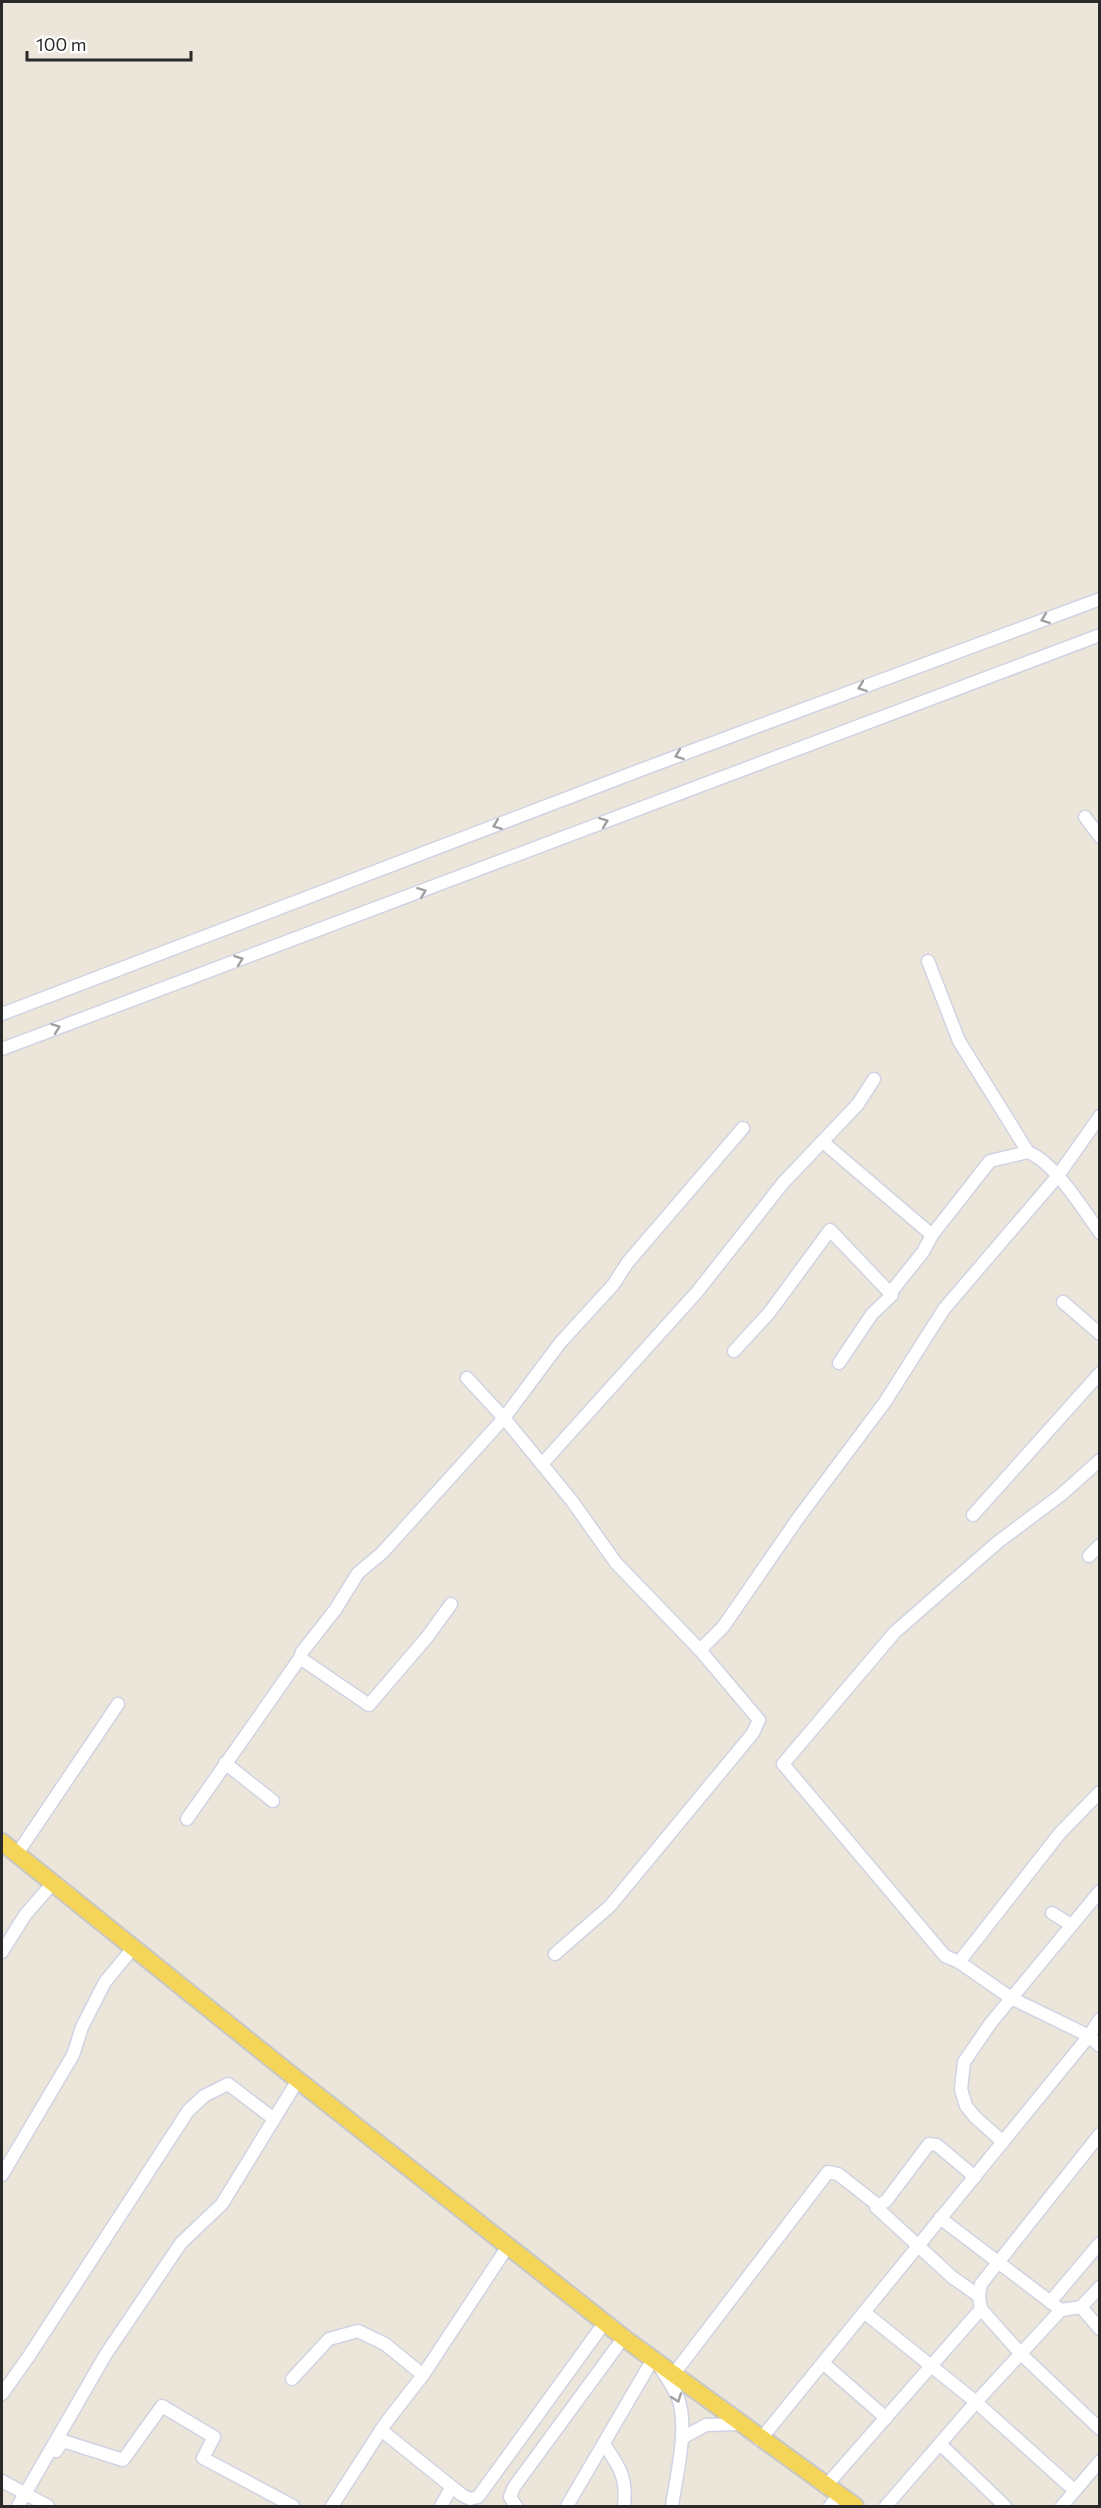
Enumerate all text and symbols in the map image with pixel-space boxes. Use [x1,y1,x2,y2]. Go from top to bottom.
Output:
scale bar [27,24,190,62]
text: 100 m [36,33,86,55]
one-way arrow [1040,612,1051,624]
one-way arrow [857,680,868,693]
one-way arrow [674,748,685,761]
one-way arrow [598,817,609,829]
one-way arrow [492,818,503,830]
one-way arrow [416,886,426,899]
one-way arrow [233,955,244,968]
one-way arrow [50,1023,61,1036]
one-way arrow [669,2392,682,2403]

